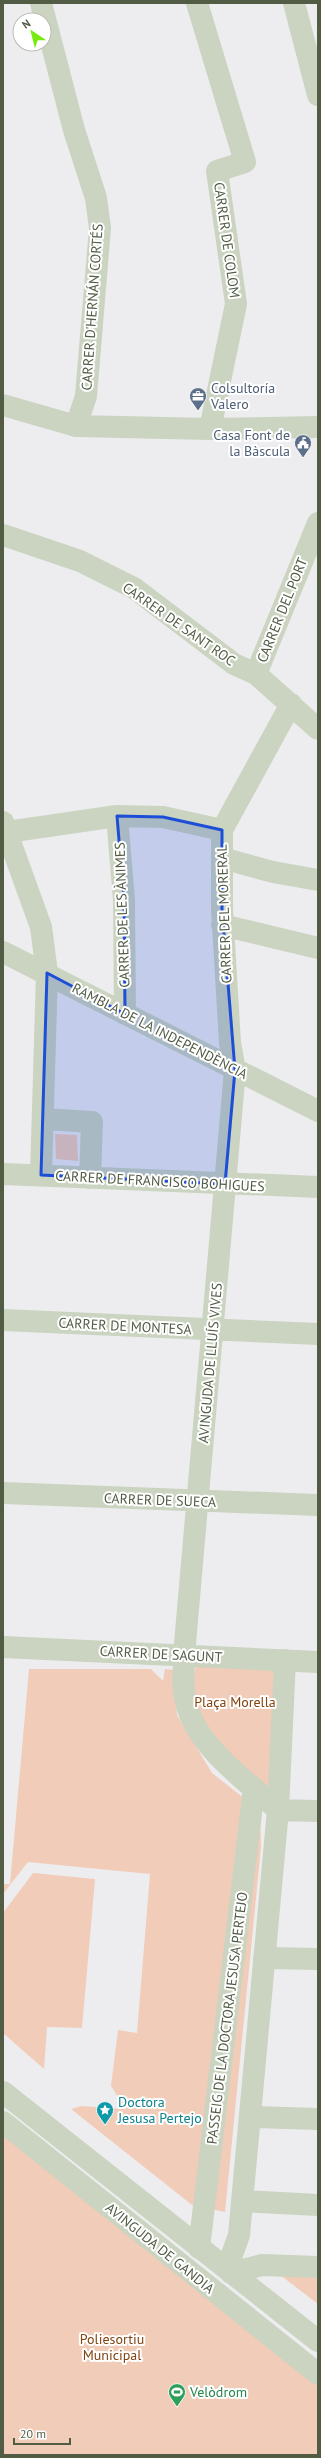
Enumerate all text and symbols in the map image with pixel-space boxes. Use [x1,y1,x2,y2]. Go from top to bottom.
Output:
north arrow [12,12,52,52]
text: N [19,16,33,32]
street label: CARRER DE COLOM [210,181,244,299]
street label: CARRER D'HERNÁN CORTÉS [77,223,107,391]
place label: Colsultoría Valero [210,379,275,413]
office icon: Colsultoría Valero [188,386,208,411]
place label: Casa Font de la Bàscula [213,426,290,460]
public building icon: Casa Font de la Bàscula [293,433,313,458]
street label: CARRER DEL PORT [253,555,311,665]
street label: CARRER DE SANT ROC [119,578,239,670]
street label: CARRER DE LES ÀNIMES [110,842,134,988]
street label: CARRER DEL MORERAL [213,844,235,984]
street label: RAMBLA DE LA INDEPENDÈNCIA [69,979,251,1084]
street label: CARRER DE FRANCISCO BOHIGUES [55,1167,265,1195]
street label: AVINGUDA DE LLUÍS VIVES [194,1282,226,1444]
street label: CARRER DE MONTESA [58,1314,193,1339]
street label: CARRER DE SUECA [104,1489,217,1511]
street label: CARRER DE SAGUNT [99,1642,223,1666]
park label: Plaça Morella [194,1693,276,1711]
street label: PASSEIG DE LA DOCTORA JESUSA PERTEJO [203,1891,251,2145]
place label: Doctora Jesusa Pertejo [117,2093,202,2127]
place icon: Doctora Jesusa Pertejo [95,2100,115,2125]
street label: AVINGUDA DE GANDIA [102,2199,219,2298]
park label: Poliesortiu Municipal [80,2330,144,2364]
sports icon: Velòdrom [167,2382,187,2407]
place label: Velòdrom [189,2383,247,2401]
scale bar [14,2420,70,2446]
text: 20 m [20,2426,46,2441]

